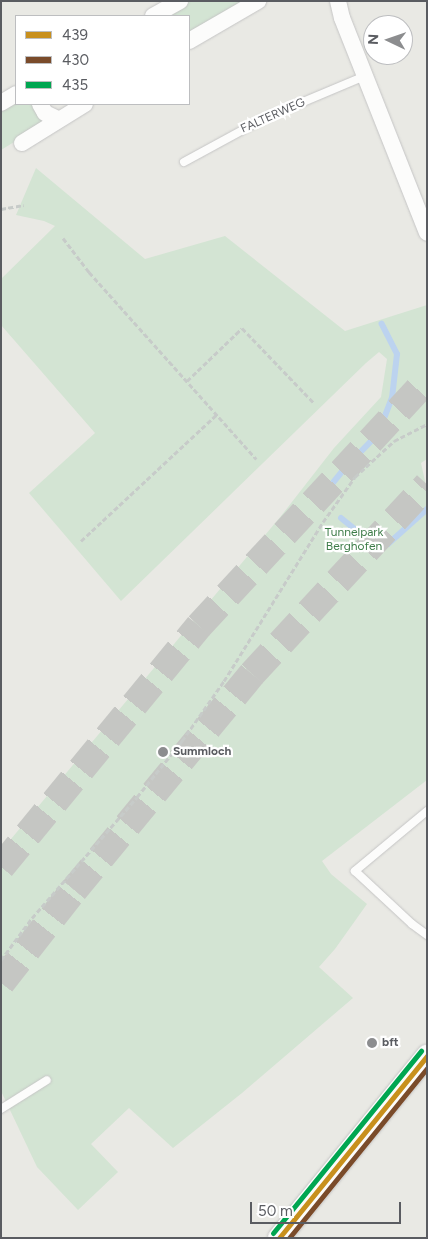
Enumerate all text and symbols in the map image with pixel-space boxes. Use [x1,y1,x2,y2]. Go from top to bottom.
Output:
legend [15,15,190,105]
north arrow [363,15,413,65]
text: 439 [62,26,88,44]
text: N [365,33,382,45]
text: 430 [62,51,89,69]
text: 435 [62,76,88,94]
street label: FALTERWEG [239,95,307,137]
park label: Tunnelpark Berghofen [325,526,383,554]
place label: Summloch [173,745,231,759]
marker: Summloch [157,746,169,758]
place label: bft [382,1036,399,1050]
marker: bft [366,1037,378,1049]
scale bar [253,1192,404,1224]
text: 50 m [258,1202,293,1220]

